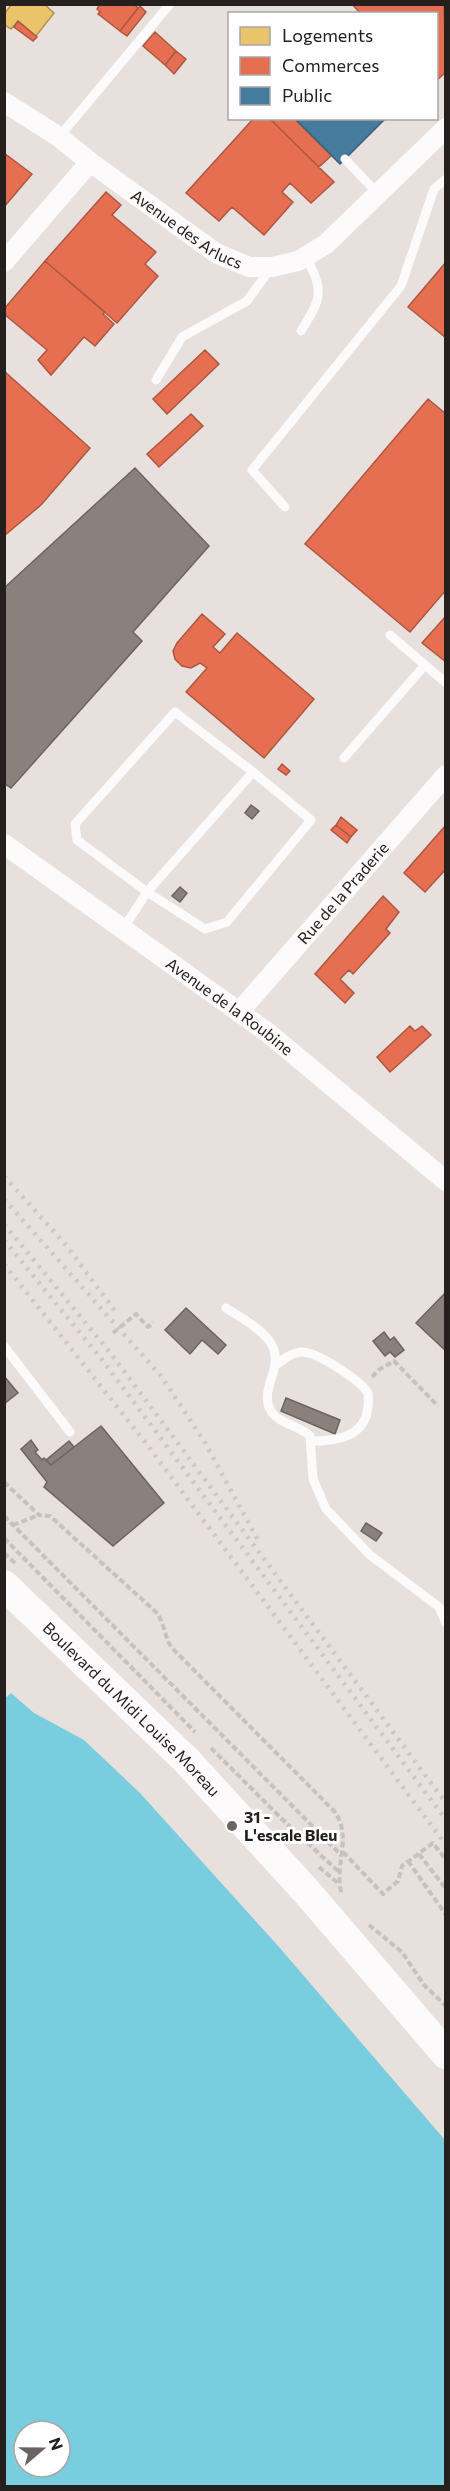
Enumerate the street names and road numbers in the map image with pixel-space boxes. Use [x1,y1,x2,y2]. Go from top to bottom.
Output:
street label: Avenue des Arlucs [128,185,245,272]
street label: Rue de la Praderie [293,838,392,947]
street label: Avenue de la Roubine [163,953,297,1059]
street label: Boulevard du Midi Louise Moreau [39,1618,224,1800]

